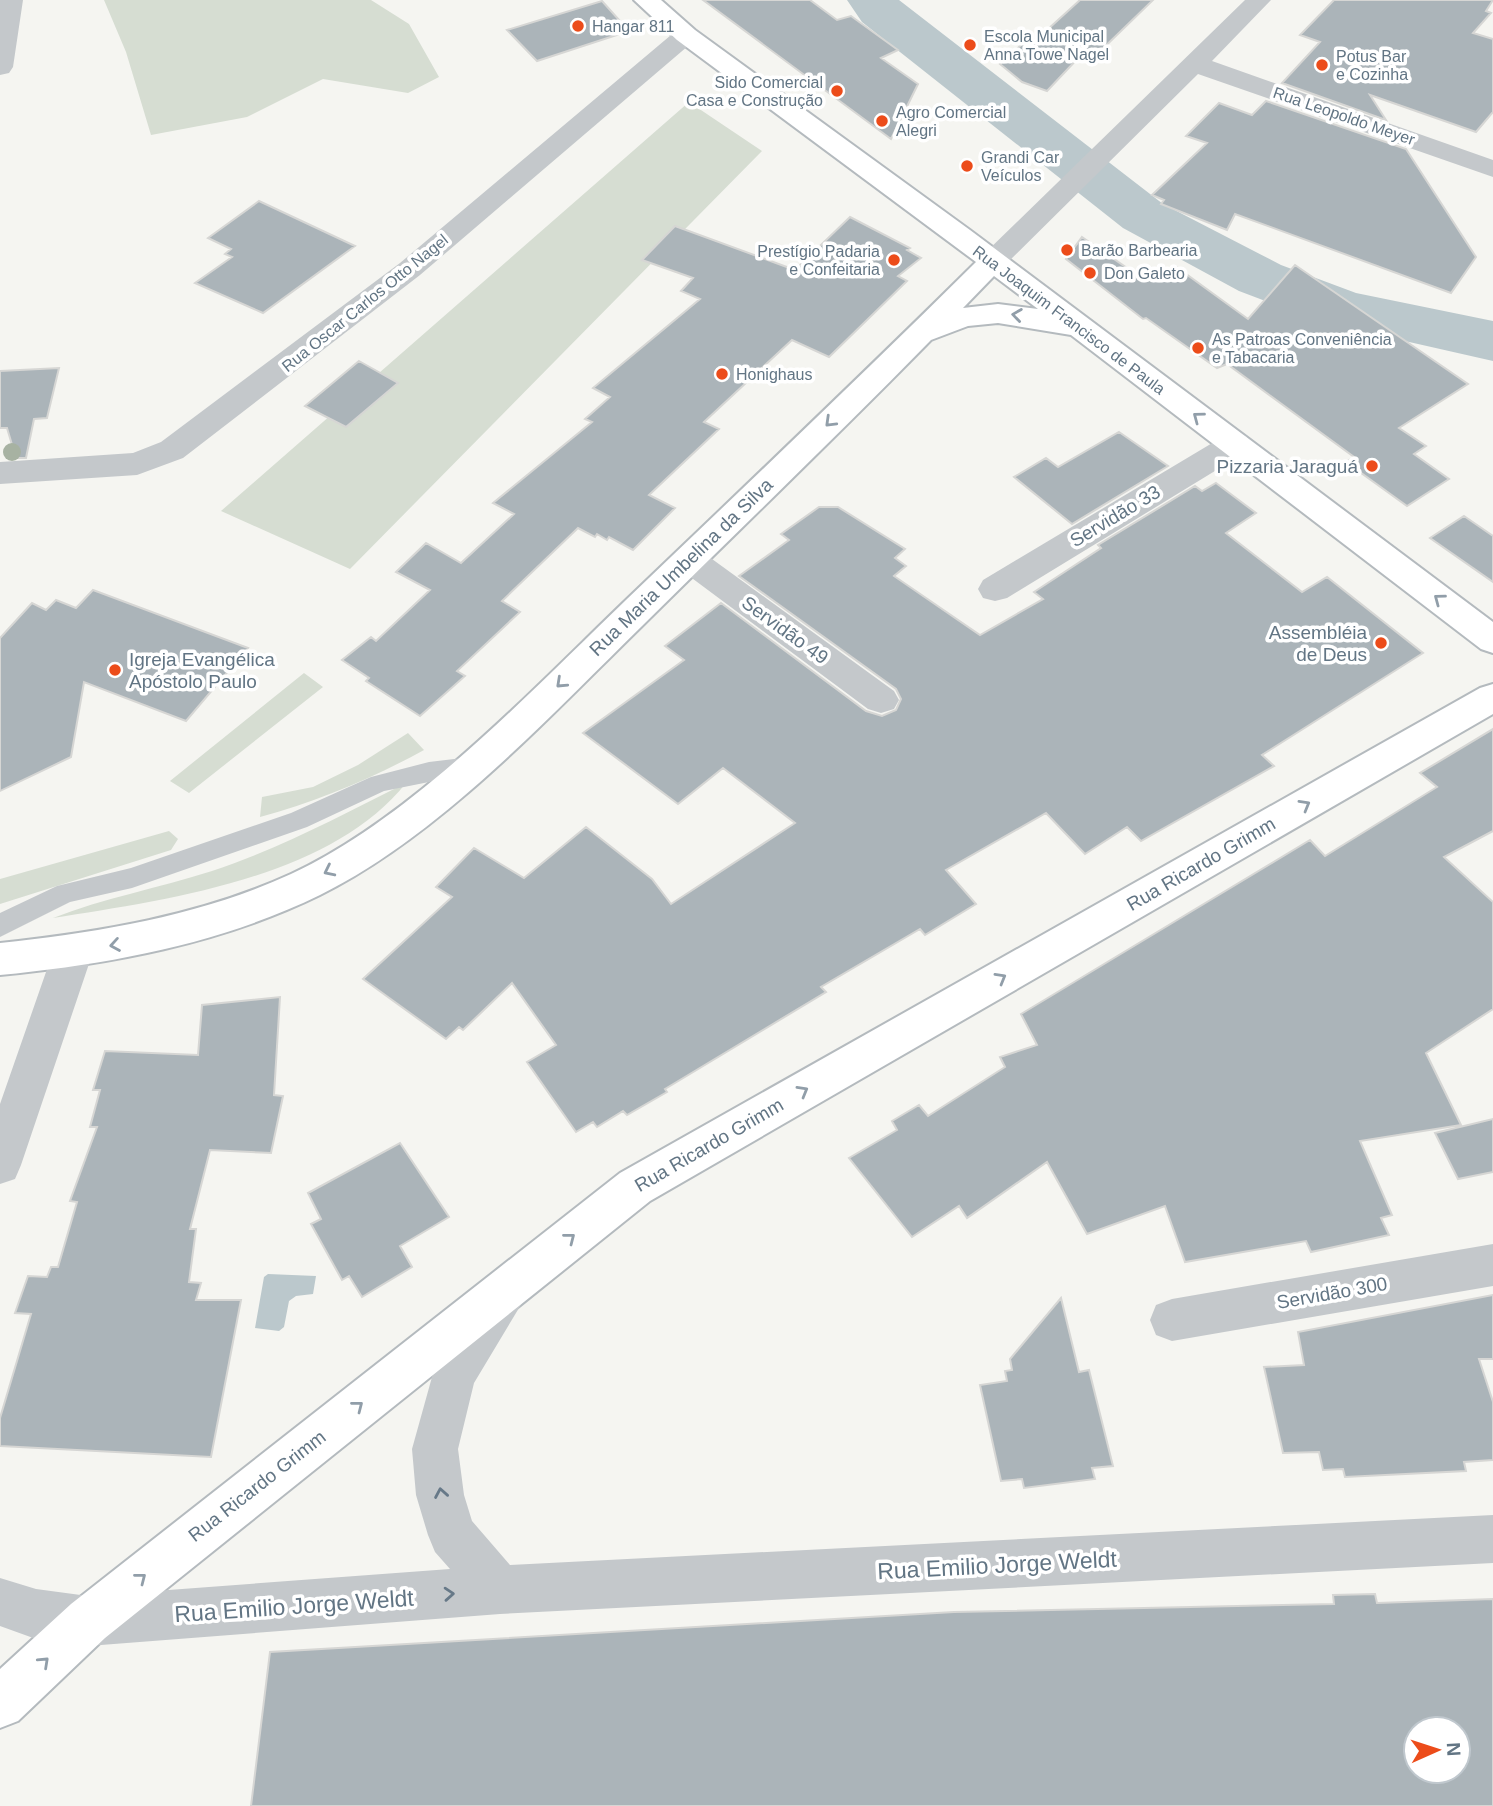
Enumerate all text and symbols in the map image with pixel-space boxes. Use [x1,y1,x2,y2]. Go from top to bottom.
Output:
marker: Hangar 811 [570,18,586,34]
place label: Hangar 811 [592,18,675,35]
place label: Escola Municipal Anna Towe Nagel [984,28,1109,63]
marker: Escola Municipal Anna Towe Nagel [962,37,978,53]
place label: Potus Bar e Cozinha [1336,48,1408,83]
marker: Potus Bar e Cozinha [1314,57,1330,73]
place label: Sido Comercial Casa e Construção [686,74,823,109]
marker: Sido Comercial Casa e Construção [829,83,845,99]
street label: Rua Leopoldo Meyer [1271,84,1418,148]
place label: Agro Comercial Alegri [896,104,1006,139]
marker: Agro Comercial Alegri [874,113,890,129]
place label: Grandi Car Veículos [981,149,1060,184]
marker: Grandi Car Veículos [959,158,975,174]
street label: Rua Oscar Carlos Otto Nagel [279,231,451,375]
street label: Rua Joaquim Francisco de Paula [970,242,1168,398]
marker: Barão Barbearia [1059,242,1075,258]
place label: Barão Barbearia [1081,242,1198,259]
place label: Prestígio Padaria e Confeitaria [757,243,880,278]
marker: Prestígio Padaria e Confeitaria [886,252,902,268]
marker: Don Galeto [1082,265,1098,281]
place label: Don Galeto [1104,265,1185,282]
one-way arrow [1011,307,1023,322]
place label: As Patroas Conveniência e Tabacaria [1212,331,1392,366]
marker: As Patroas Conveniência e Tabacaria [1190,340,1206,356]
marker: Honighaus [714,366,730,382]
place label: Honighaus [736,366,813,383]
one-way arrow [1194,413,1206,426]
one-way arrow [825,414,838,427]
place label: Pizzaria Jaraguá [1216,456,1358,477]
marker: Pizzaria Jaraguá [1364,458,1380,474]
street label: Rua Maria Umbelina da Silva [585,474,777,660]
street label: Servidão 33 [1066,481,1164,551]
street label: Servidão 49 [738,592,832,668]
one-way arrow [1434,594,1446,607]
place label: Assembléia de Deus [1269,622,1367,665]
marker: Assembléia de Deus [1373,635,1389,651]
place label: Igreja Evangélica Apóstolo Paulo [129,649,275,692]
marker: Igreja Evangélica Apóstolo Paulo [107,662,123,678]
one-way arrow [556,675,569,688]
one-way arrow [1297,800,1310,813]
street label: Rua Ricardo Grimm [1123,813,1279,915]
one-way arrow [324,863,336,877]
one-way arrow [109,936,121,951]
one-way arrow [993,973,1006,986]
one-way arrow [796,1086,808,1099]
street label: Rua Ricardo Grimm [631,1094,787,1196]
one-way arrow [562,1234,575,1247]
street label: Servidão 300 [1275,1273,1389,1313]
one-way arrow [350,1402,362,1415]
street label: Rua Ricardo Grimm [184,1426,330,1546]
one-way arrow [434,1487,449,1499]
street label: Rua Emilio Jorge Weldt [877,1546,1118,1584]
one-way arrow [133,1574,146,1587]
street label: Rua Emilio Jorge Weldt [173,1585,415,1627]
one-way arrow [444,1587,455,1602]
one-way arrow [36,1657,49,1670]
north arrow [1402,1715,1472,1785]
text: N [1443,1742,1464,1757]

